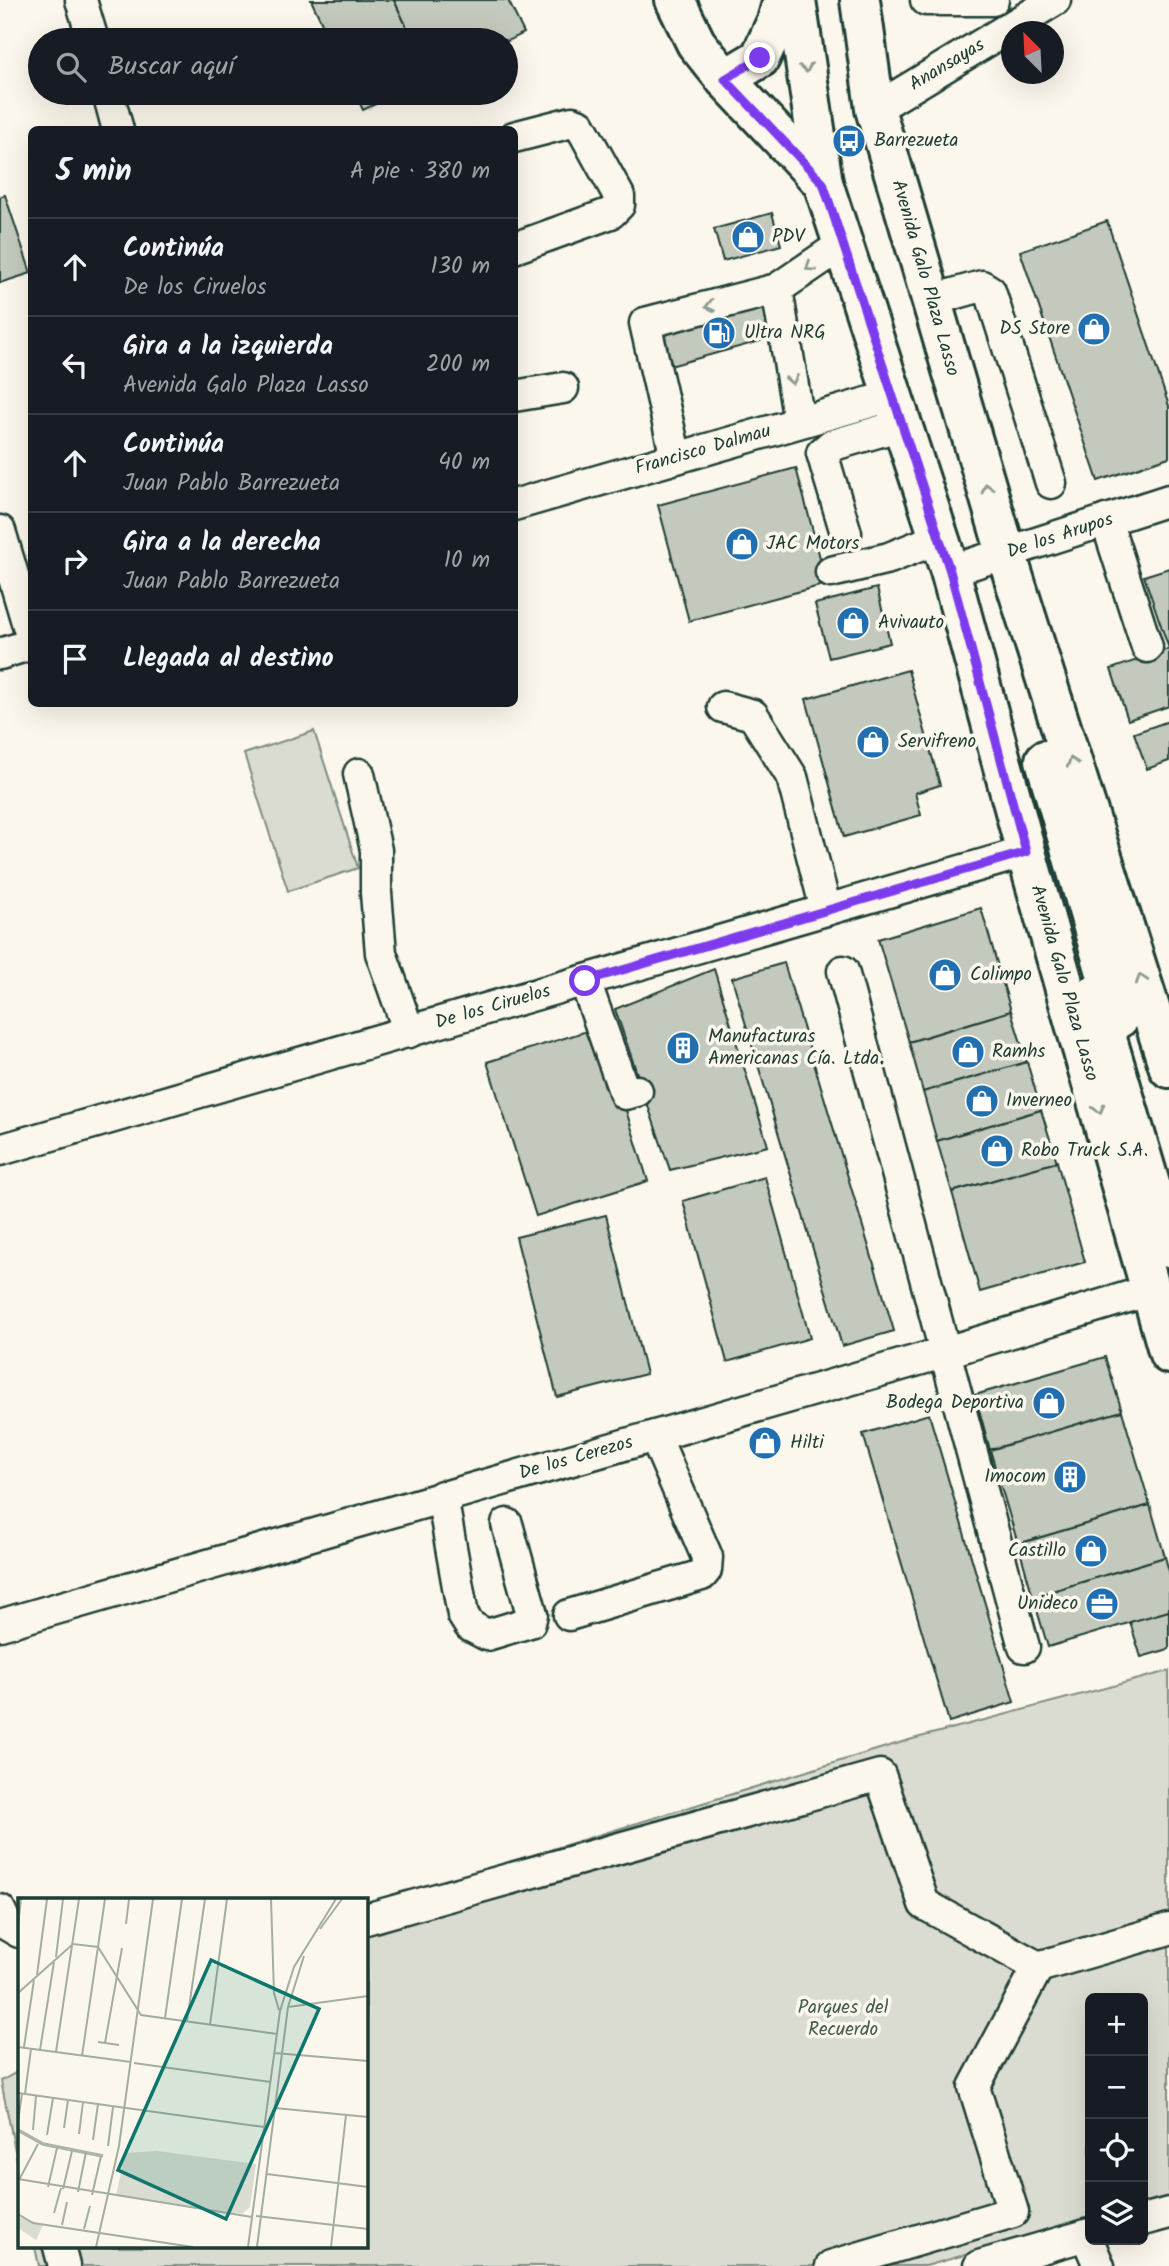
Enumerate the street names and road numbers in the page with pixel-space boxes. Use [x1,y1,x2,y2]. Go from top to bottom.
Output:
street label: Anansayas [903,31,991,99]
street label: Avenida Galo Plaza Lasso [883,176,967,380]
street label: Francisco Dalmau [632,416,774,484]
street label: De los Arupos [1003,505,1117,567]
street label: Avenida Galo Plaza Lasso [1022,881,1106,1085]
street label: De los Ciruelos [432,976,554,1038]
street label: De los Cerezos [516,1427,636,1489]

